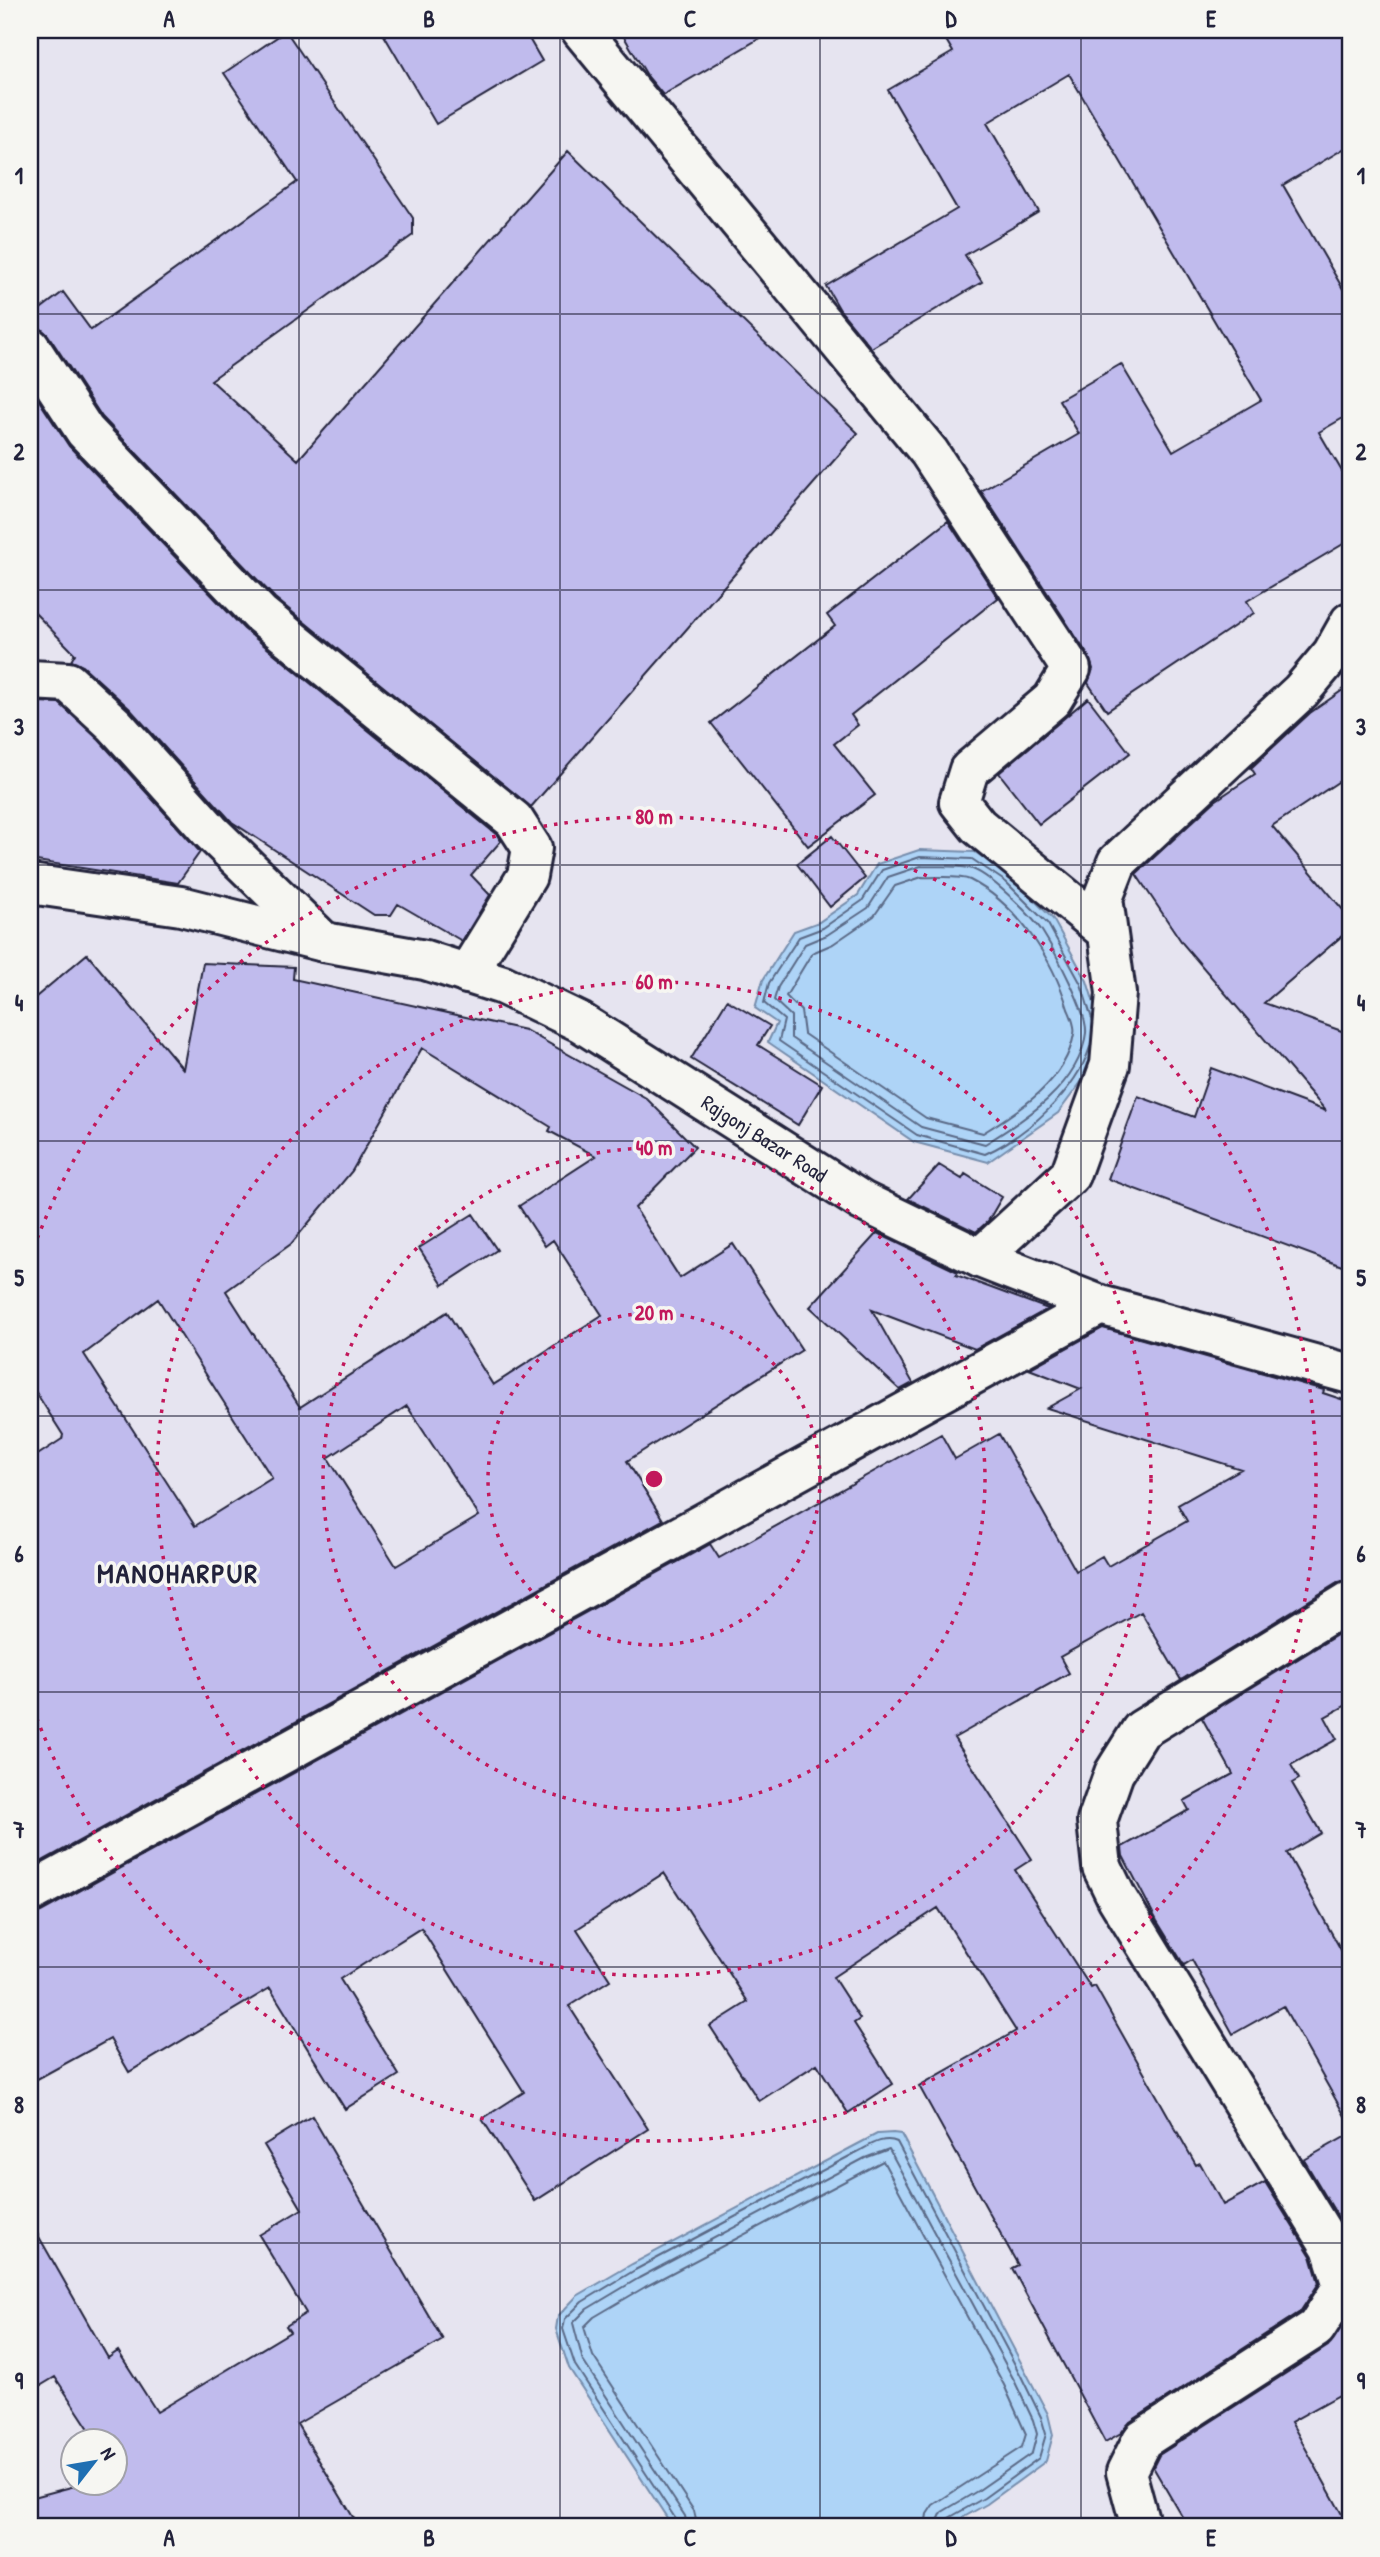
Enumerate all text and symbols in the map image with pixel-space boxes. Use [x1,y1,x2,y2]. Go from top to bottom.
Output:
text: A [163,3,175,34]
text: B [423,3,435,34]
text: C [684,3,696,34]
text: D [946,3,958,34]
text: E [1206,3,1217,34]
text: 1 [15,160,23,191]
text: 1 [1357,160,1365,191]
text: 2 [14,436,25,467]
text: 2 [1356,436,1367,467]
text: 3 [14,711,24,742]
text: 3 [1356,711,1366,742]
text: 80 m [635,802,673,831]
text: 60 m [636,967,672,996]
text: 4 [15,987,24,1018]
text: 4 [1357,987,1366,1018]
street label: Rajgonj Bazar Road [696,1088,833,1189]
text: 40 m [636,1133,672,1162]
text: 5 [14,1262,24,1293]
text: 5 [1356,1262,1366,1293]
text: 20 m [635,1298,673,1327]
centre of rings [642,1467,666,1491]
text: 6 [14,1538,24,1569]
text: 6 [1356,1538,1366,1569]
district label: MANOHARPUR [97,1554,259,1592]
text: 7 [12,1814,25,1845]
text: 7 [1354,1814,1367,1845]
text: 8 [14,2089,24,2120]
text: 8 [1356,2089,1366,2120]
text: 9 [15,2365,24,2396]
text: 9 [1357,2365,1366,2396]
north arrow [60,2428,130,2498]
text: N [95,2442,122,2464]
text: A [163,2522,175,2553]
text: B [423,2522,435,2553]
text: C [684,2522,696,2553]
text: D [946,2522,958,2553]
text: E [1206,2522,1217,2553]

